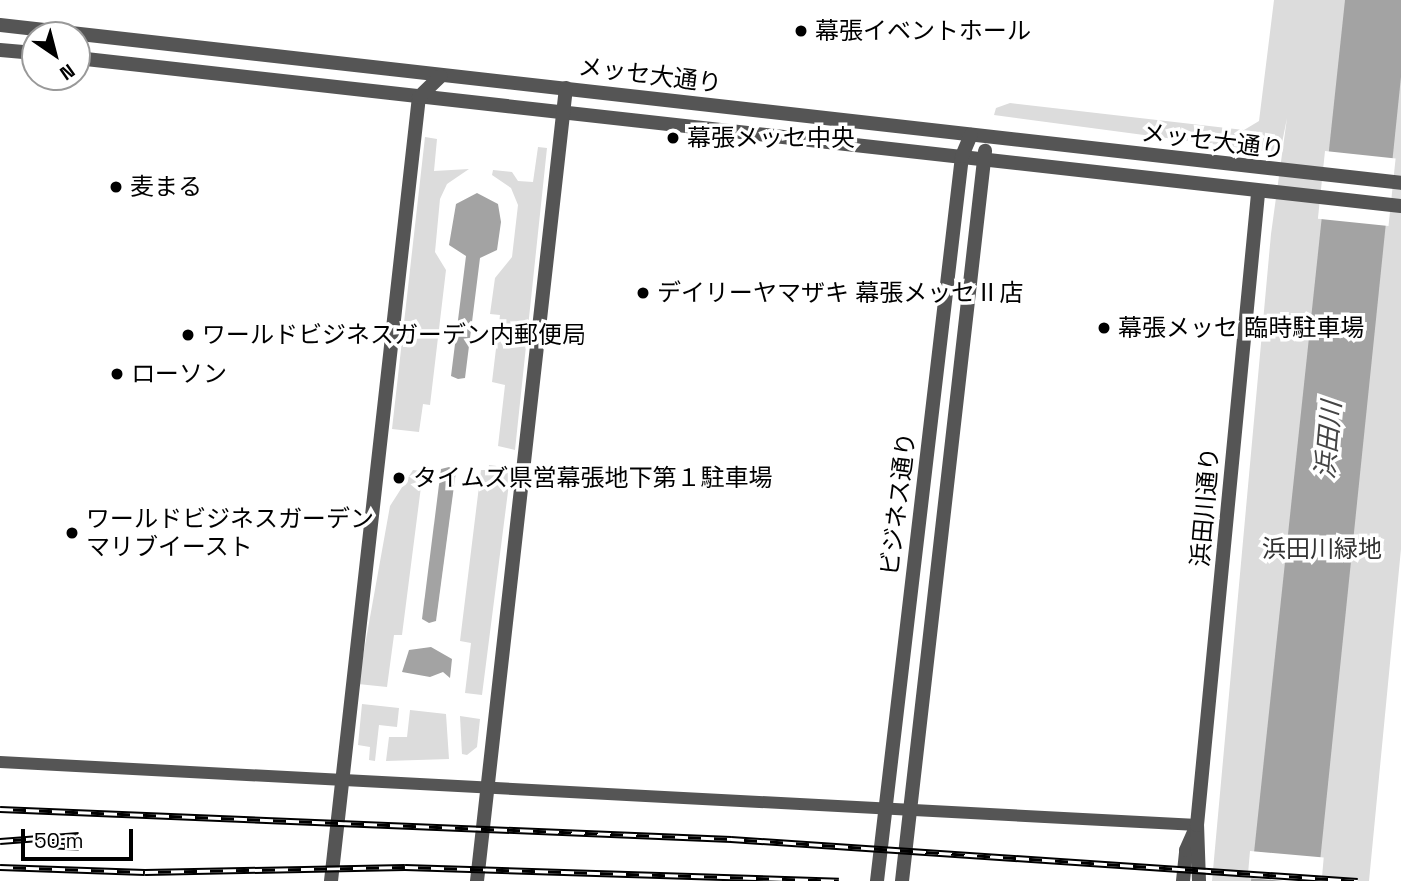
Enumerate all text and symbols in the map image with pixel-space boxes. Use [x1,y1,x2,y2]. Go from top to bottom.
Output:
place label: 幕張イベントホール [815,17,1031,45]
north arrow [21,21,91,91]
marker: 幕張イベントホール [793,23,809,39]
street label: メッセ大通り [577,52,723,98]
text: N [55,58,80,86]
street label: メッセ大通り [1140,118,1286,164]
place label: 幕張メッセ中央 [687,124,855,152]
marker: 幕張メッセ中央 [665,130,681,146]
place label: 麦まる [130,173,202,201]
marker: 麦まる [108,179,124,195]
place label: デイリーヤマザキ 幕張メッセⅡ店 [657,279,1023,307]
marker: デイリーヤマザキ 幕張メッセⅡ店 [635,285,651,301]
place label: 幕張メッセ 臨時駐車場 [1118,314,1364,342]
marker: 幕張メッセ 臨時駐車場 [1096,320,1112,336]
place label: ワールドビジネスガーデン内郵便局 [202,321,586,349]
marker: ワールドビジネスガーデン内郵便局 [180,327,196,343]
place label: ローソン [131,360,227,388]
marker: ローソン [109,366,125,382]
water label: 浜田川 [1310,400,1348,480]
street label: ビジネス通り [875,431,921,577]
street label: 浜田川通り [1185,446,1225,568]
place label: タイムズ県営幕張地下第１駐車場 [413,464,773,492]
marker: タイムズ県営幕張地下第１駐車場 [391,470,407,486]
place label: ワールドビジネスガーデン マリブイースト [86,505,374,561]
marker: ワールドビジネスガーデン マリブイースト [64,525,80,541]
park label: 浜田川緑地 [1262,535,1382,563]
scale bar [24,814,136,858]
text: 50 m [34,827,84,854]

